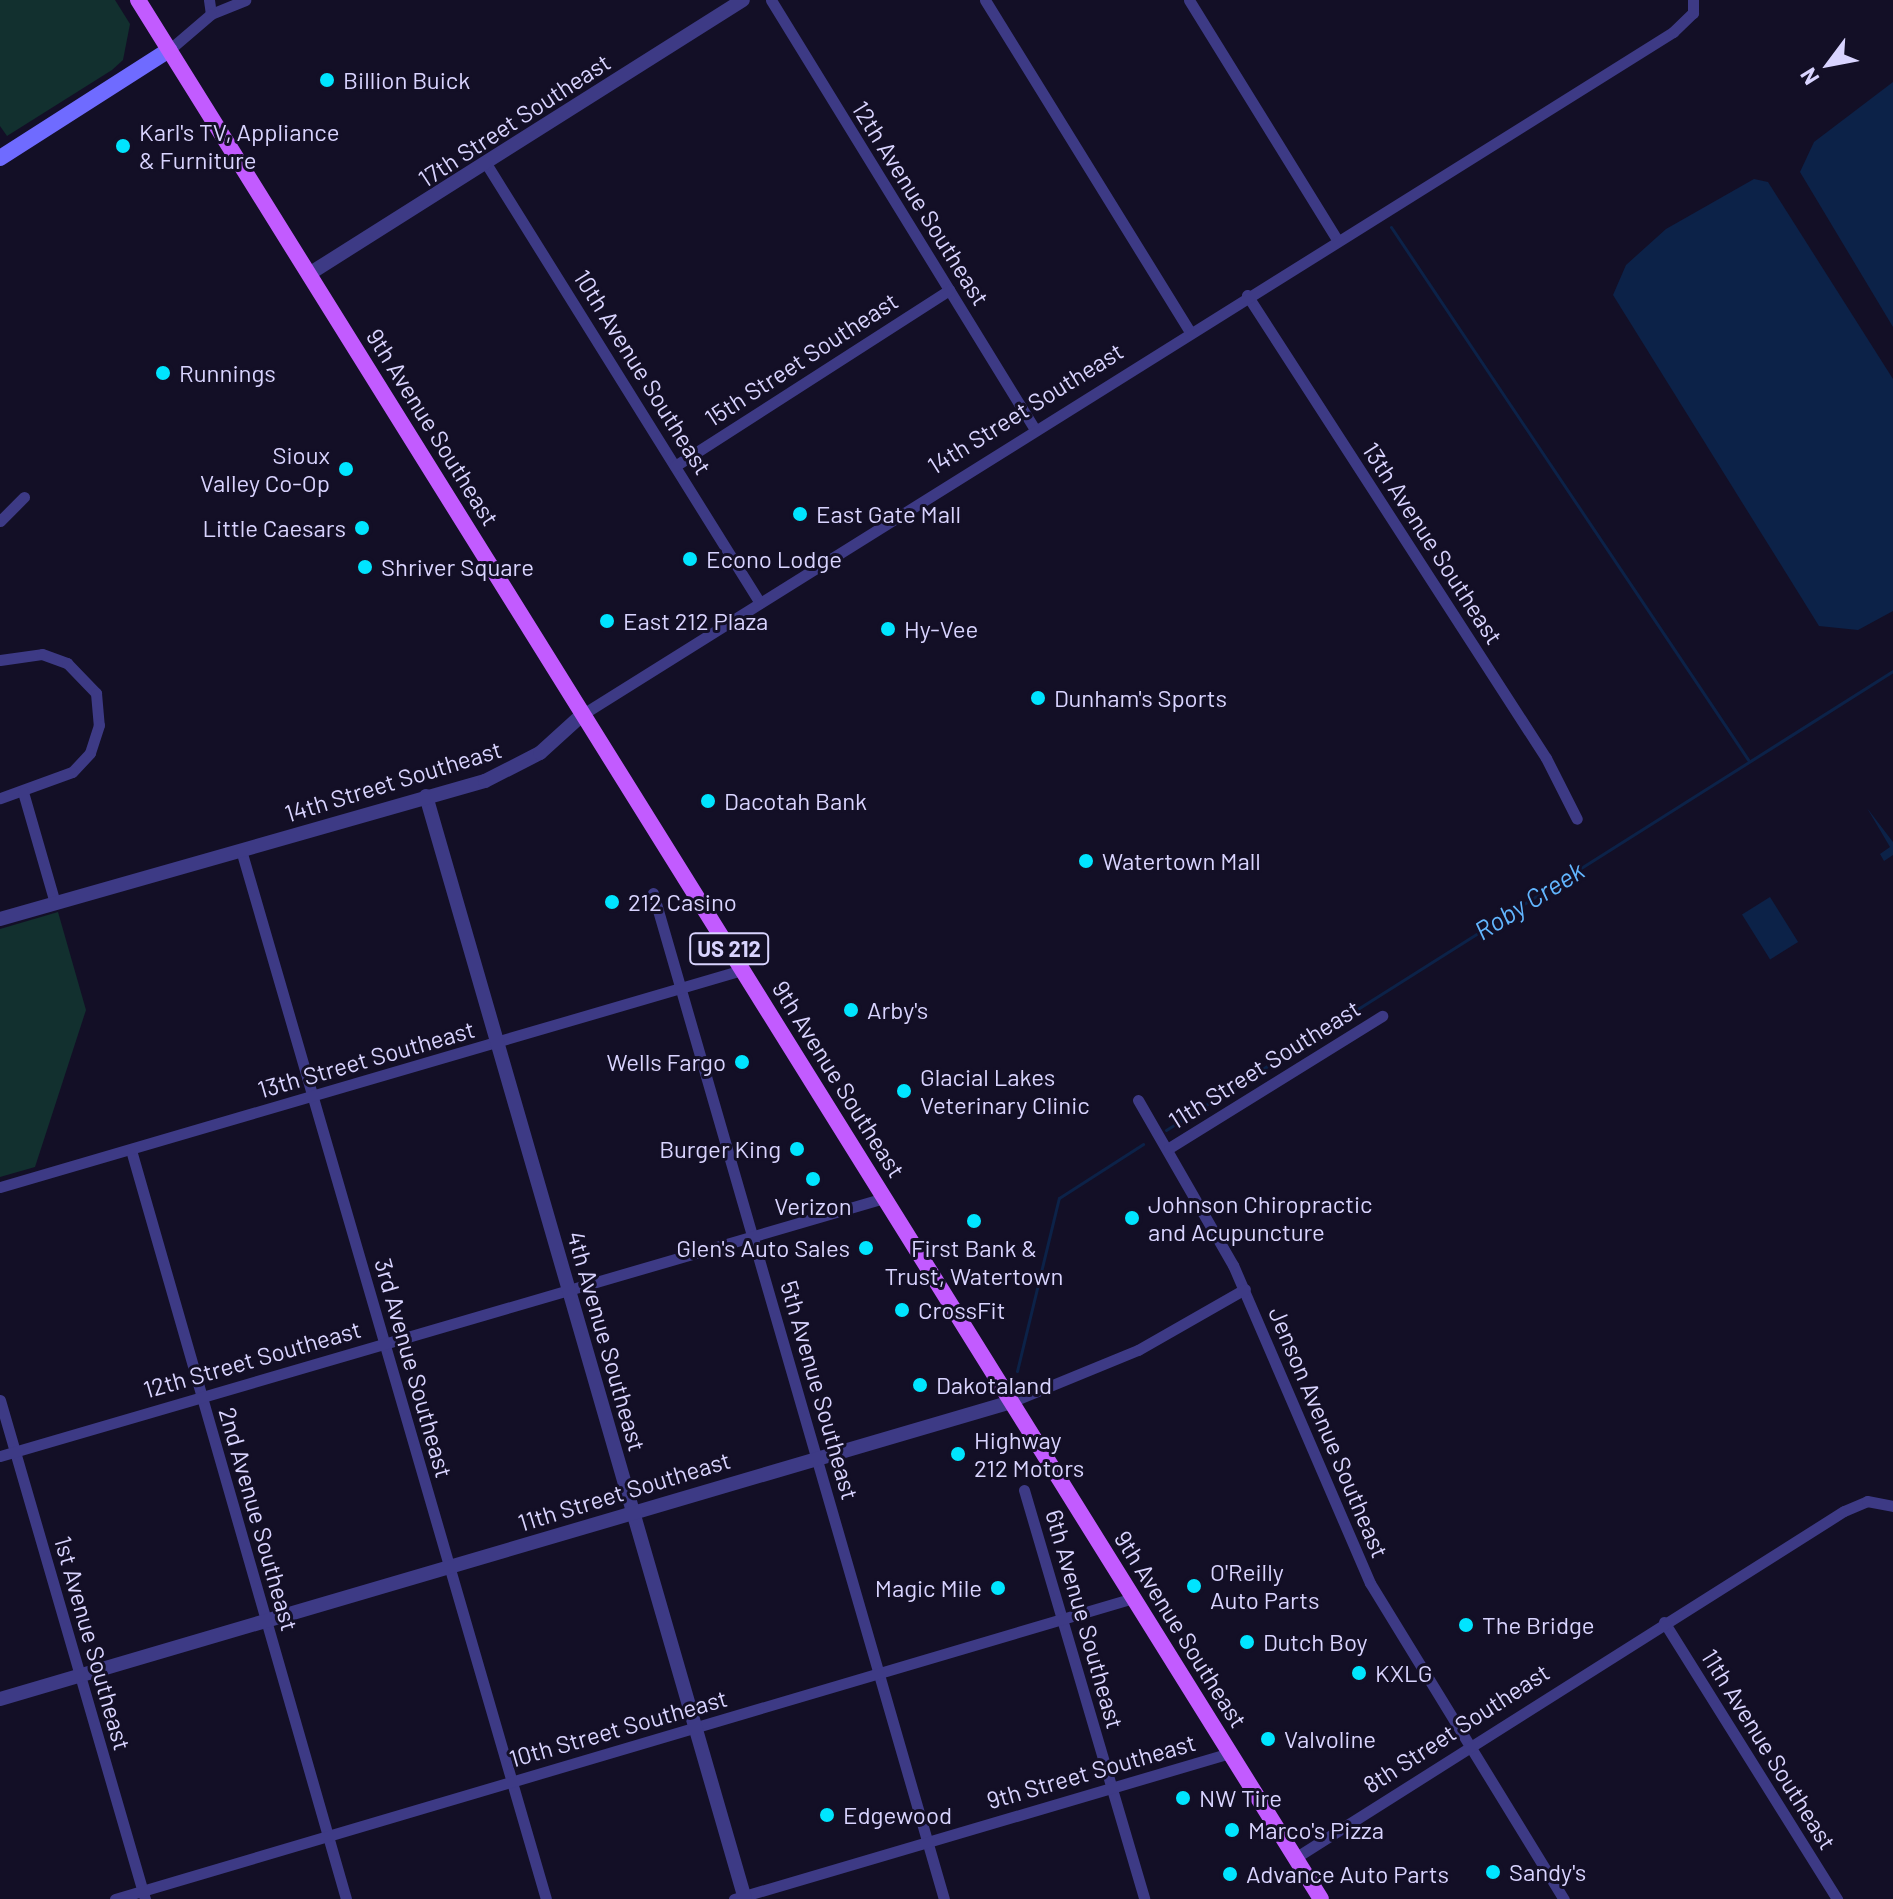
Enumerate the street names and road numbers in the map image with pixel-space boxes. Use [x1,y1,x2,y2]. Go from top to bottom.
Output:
street label: 17th Street Southeast [413,47,615,193]
street label: 12th Avenue Southeast [846,96,996,310]
street label: 10th Avenue Southeast [568,264,718,480]
street label: 15th Street Southeast [699,286,903,432]
street label: 9th Avenue Southeast [361,323,505,531]
street label: 14th Street Southeast [922,336,1128,480]
street label: 13th Avenue Southeast [1357,437,1509,649]
street label: 14th Street Southeast [281,734,505,828]
road number: US 212 [689,931,769,967]
street label: 9th Avenue Southeast [767,975,911,1183]
street label: 11th Street Southeast [1163,993,1365,1135]
street label: 13th Street Southeast [254,1014,478,1104]
street label: 4th Avenue Southeast [562,1228,652,1454]
street label: 3rd Avenue Southeast [369,1255,459,1481]
street label: 5th Avenue Southeast [775,1277,865,1503]
street label: Jenson Avenue Southeast [1263,1302,1395,1562]
street label: 12th Street Southeast [140,1314,364,1404]
street label: 2nd Avenue Southeast [213,1404,305,1634]
street label: 11th Street Southeast [514,1445,734,1537]
street label: 6th Avenue Southeast [1040,1506,1130,1732]
street label: 9th Avenue Southeast [1109,1525,1253,1733]
street label: 1st Avenue Southeast [49,1533,137,1753]
street label: 11th Avenue Southeast [1696,1643,1842,1855]
street label: 8th Street Southeast [1358,1657,1554,1799]
street label: 10th Street Southeast [506,1683,730,1773]
street label: 9th Street Southeast [983,1727,1199,1815]

